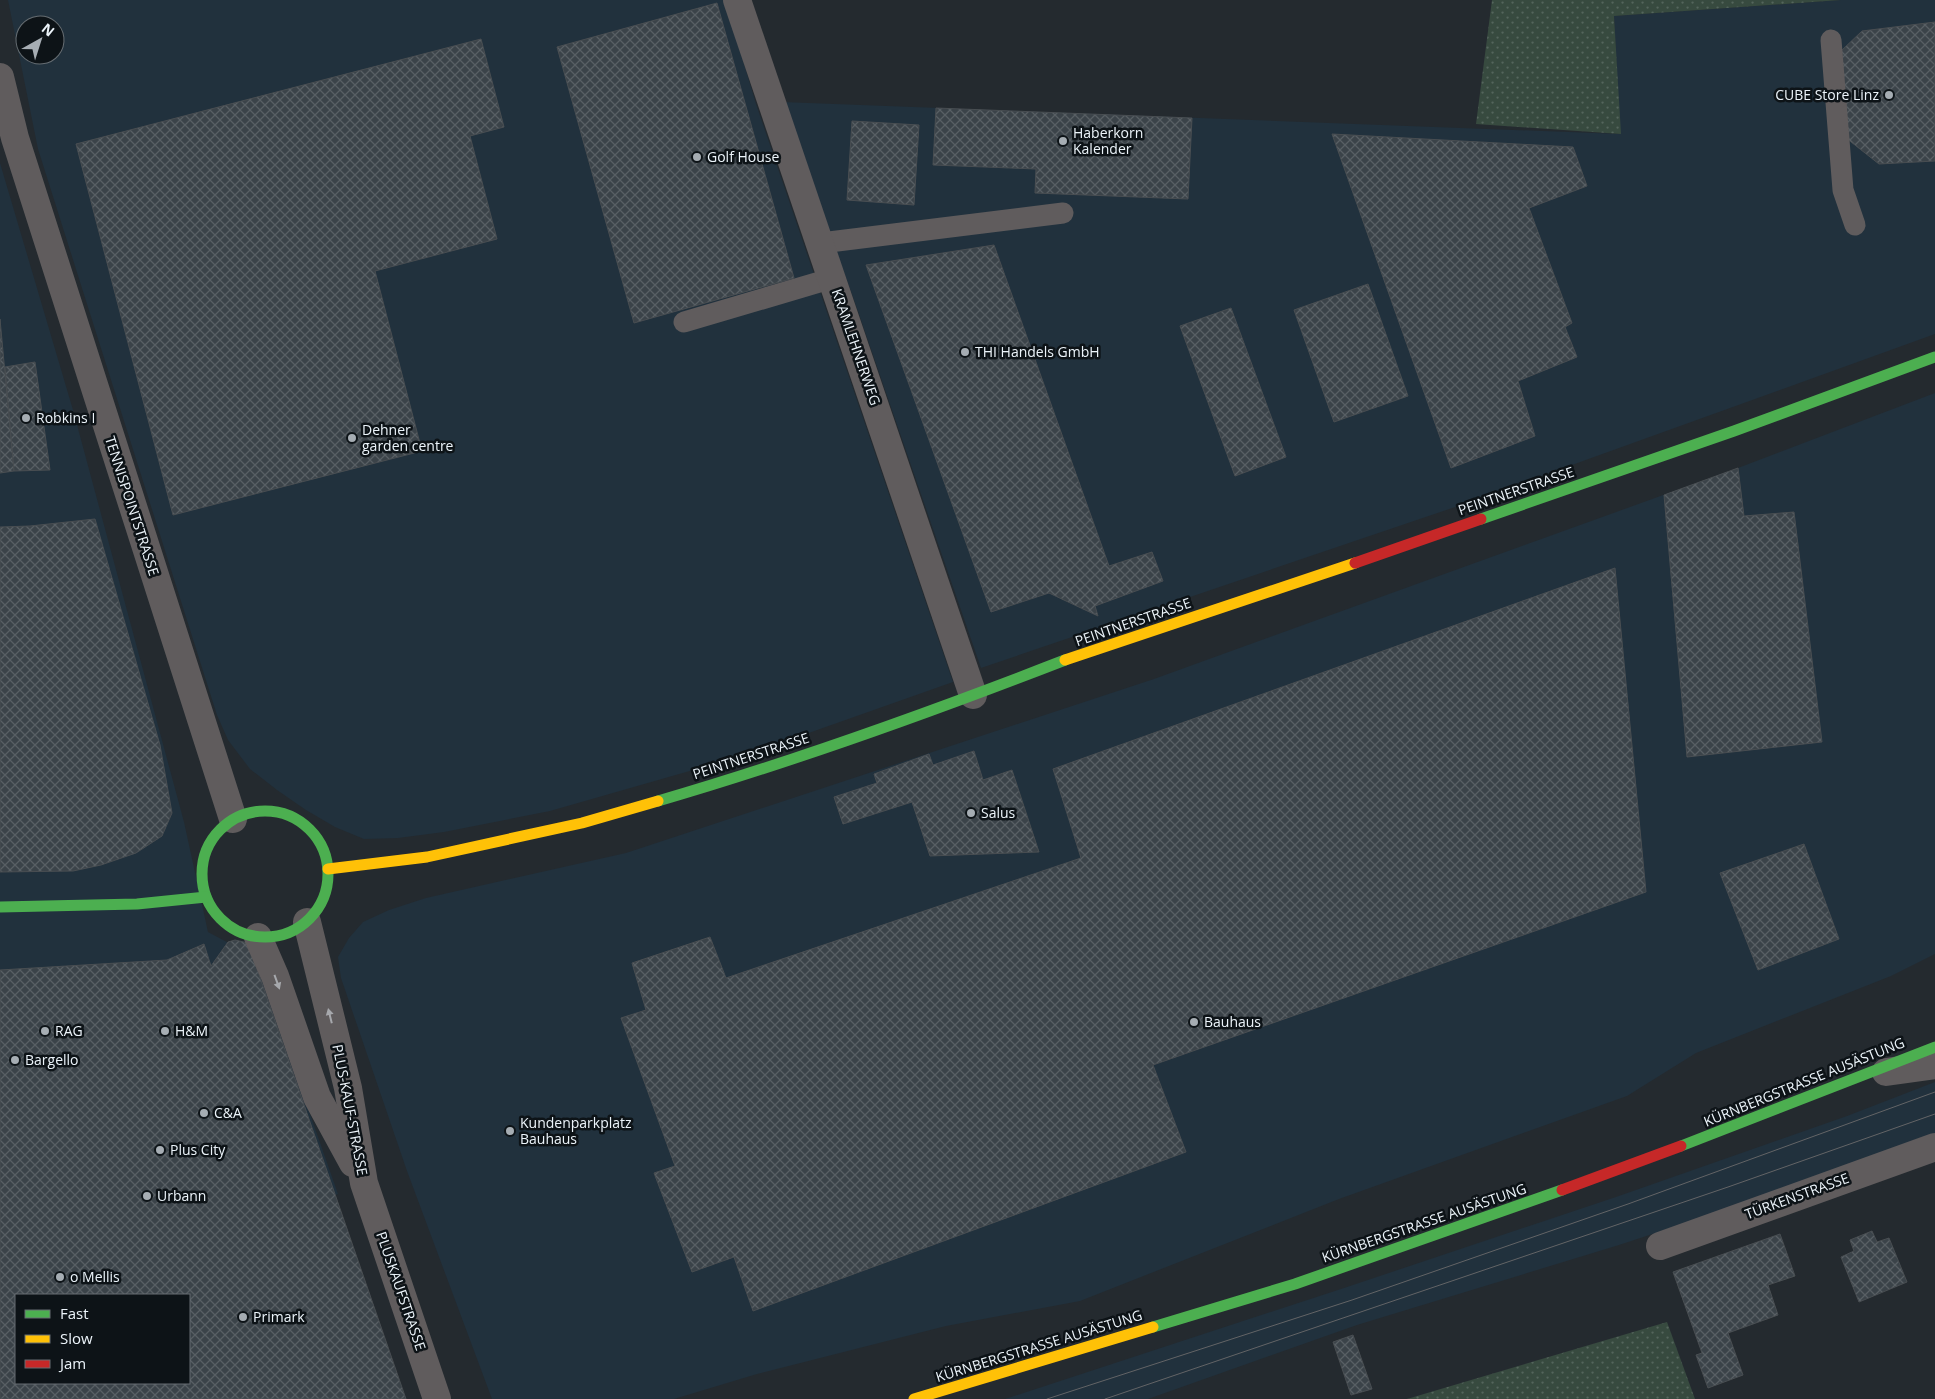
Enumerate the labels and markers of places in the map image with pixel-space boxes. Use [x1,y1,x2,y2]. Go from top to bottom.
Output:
place label: CUBE Store Linz [1775,85,1879,104]
marker: CUBE Store Linz [1883,89,1895,101]
place label: Haberkorn Kalender [1073,123,1143,158]
marker: Haberkorn Kalender [1057,135,1069,147]
place label: Golf House [707,147,779,166]
marker: Golf House [691,151,703,163]
place label: THI Handels GmbH [975,342,1100,361]
marker: THI Handels GmbH [959,346,971,358]
place label: Robkins I [36,408,95,427]
marker: Robkins I [20,412,32,424]
place label: Dehner garden centre [362,420,454,455]
marker: Dehner garden centre [346,432,358,444]
place label: Salus [981,803,1016,822]
marker: Salus [965,807,977,819]
place label: Bauhaus [1204,1012,1261,1031]
marker: Bauhaus [1188,1016,1200,1028]
place label: RAG [55,1021,83,1040]
place label: H&M [175,1021,208,1040]
marker: RAG [39,1025,51,1037]
marker: H&M [159,1025,171,1037]
place label: Bargello [25,1050,79,1069]
marker: Bargello [9,1054,21,1066]
place label: C&A [214,1103,242,1122]
marker: C&A [198,1107,210,1119]
place label: Kundenparkplatz Bauhaus [520,1113,632,1148]
marker: Kundenparkplatz Bauhaus [504,1125,516,1137]
place label: Plus City [170,1140,226,1159]
marker: Plus City [154,1144,166,1156]
place label: Urbann [157,1186,206,1205]
marker: Urbann [141,1190,153,1202]
place label: o Mellis [70,1267,120,1286]
marker: o Mellis [54,1271,66,1283]
place label: Primark [253,1307,305,1326]
marker: Primark [237,1311,249,1323]

